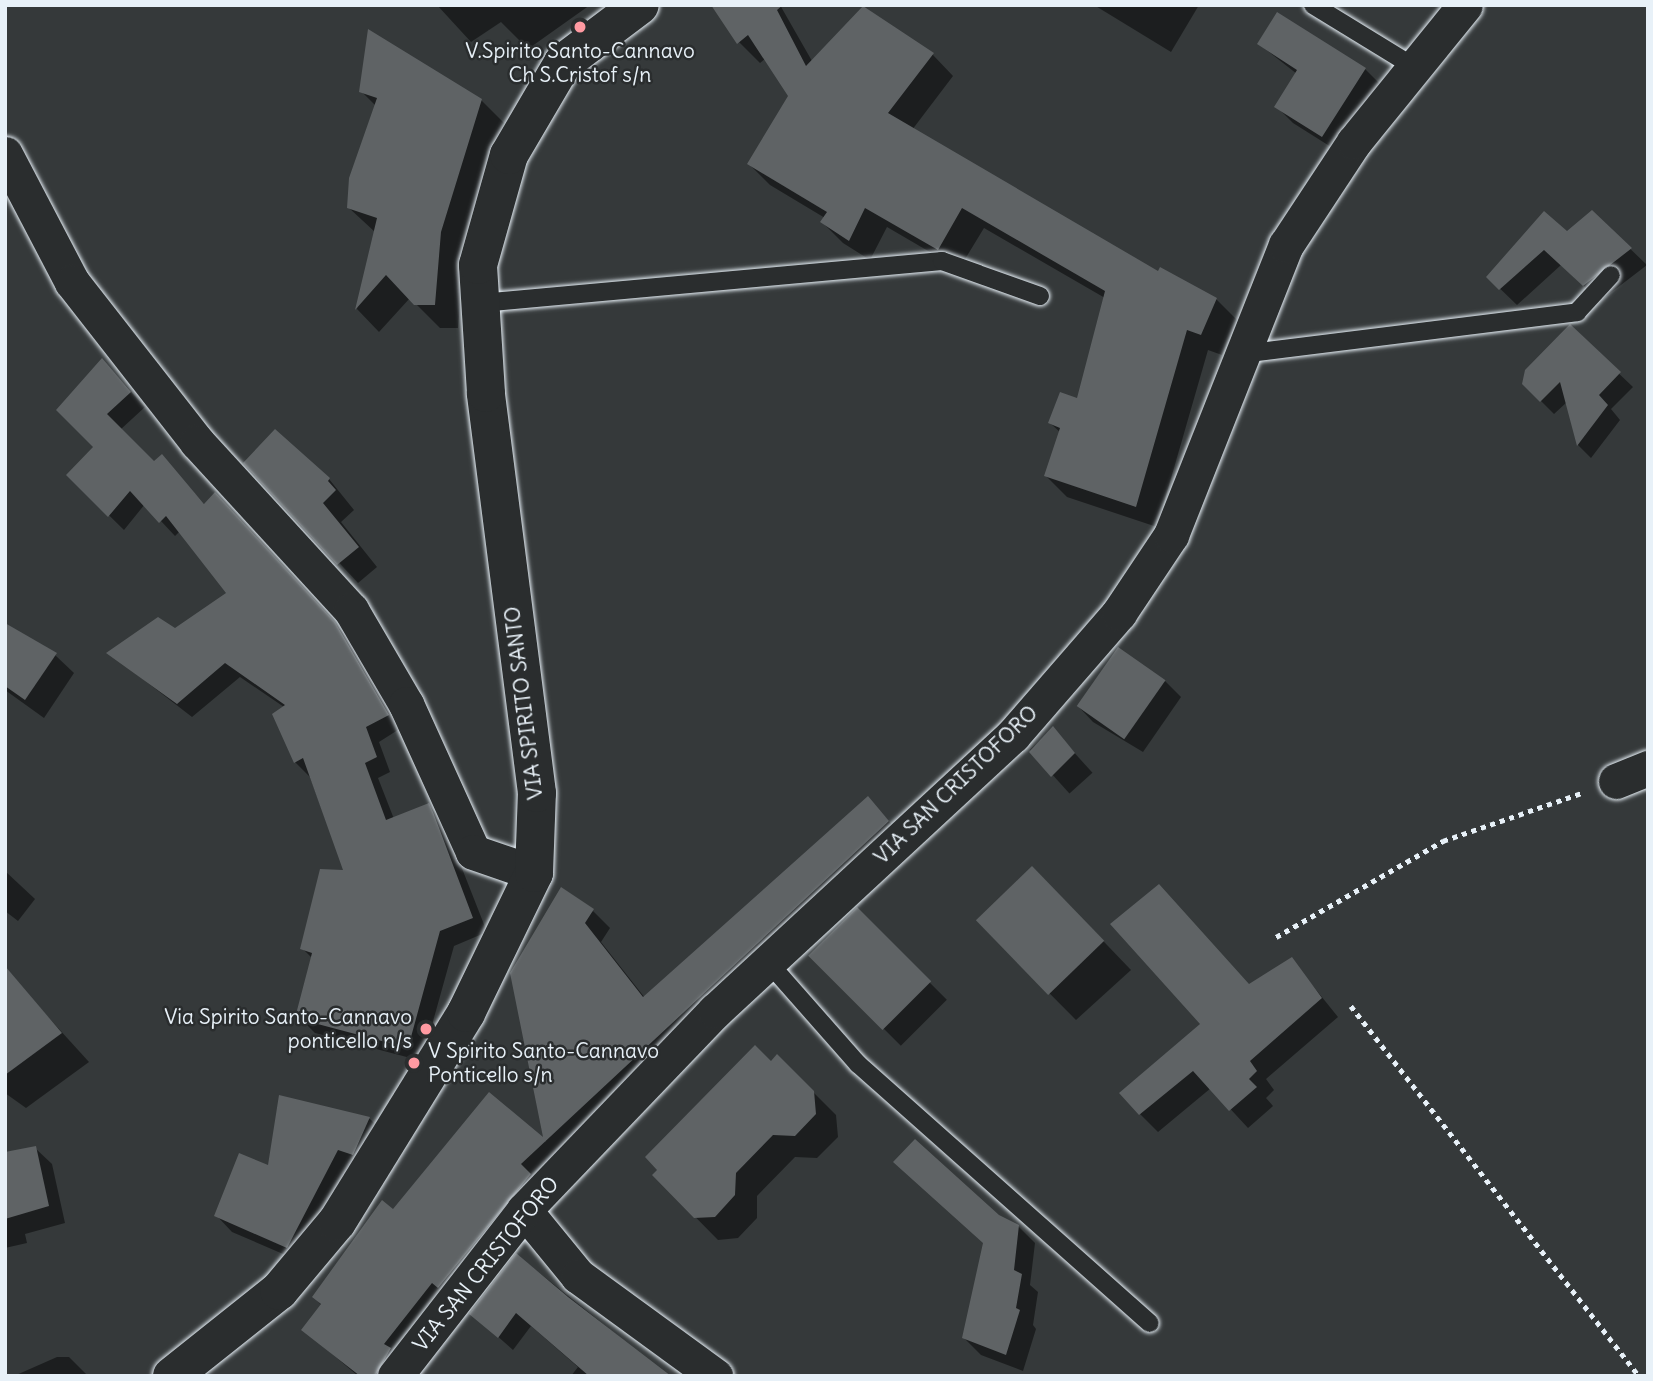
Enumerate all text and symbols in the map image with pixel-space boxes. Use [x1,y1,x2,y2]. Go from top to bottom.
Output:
marker: V.Spirito Santo-Cannavo Ch S.Cristof s/n [572,19,588,35]
place label: V.Spirito Santo-Cannavo Ch S.Cristof s/n [465,38,695,88]
street label: VIA SPIRITO SANTO [500,605,548,801]
street label: VIA SAN CRISTOFORO [869,700,1043,870]
place label: Via Spirito Santo-Cannavo ponticello n/s [164,1004,412,1054]
marker: Via Spirito Santo-Cannavo ponticello n/s [418,1021,434,1037]
place label: V Spirito Santo-Cannavo Ponticello s/n [428,1038,659,1088]
marker: V Spirito Santo-Cannavo Ponticello s/n [406,1055,422,1071]
street label: VIA SAN CRISTOFORO [408,1172,564,1356]

